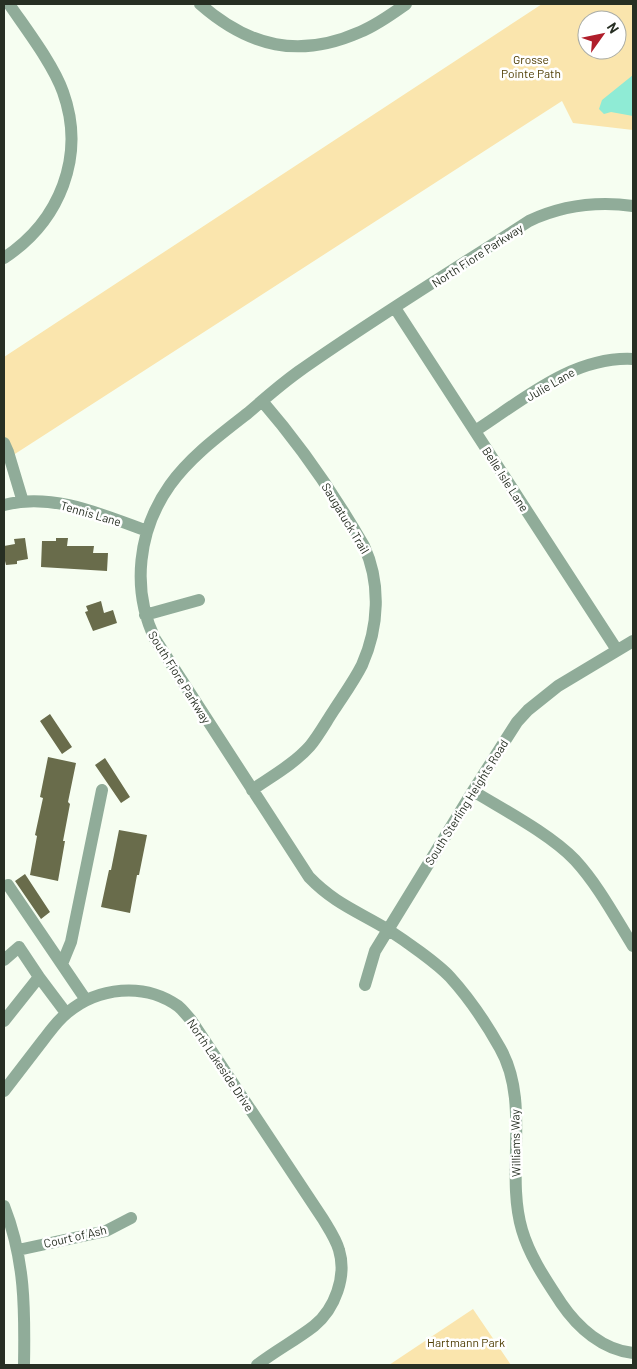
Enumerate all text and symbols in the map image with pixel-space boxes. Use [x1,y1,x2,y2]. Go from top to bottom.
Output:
north arrow [577,10,627,60]
text: N [604,19,623,36]
park label: Grosse Pointe Path [501,52,561,80]
street label: North Fiore Parkway [429,220,526,290]
street label: Julie Lane [523,365,577,403]
street label: Belle Isle Lane [480,444,532,514]
street label: Saugatuck Trail [319,480,373,556]
street label: Tennis Lane [59,498,123,528]
street label: South Fiore Parkway [146,628,214,726]
street label: South Sterling Heights Road [421,737,511,867]
street label: North Lakeside Drive [185,1016,257,1114]
street label: Williams Way [507,1108,523,1177]
street label: Court of Ash [42,1222,108,1250]
park label: Hartmann Park [427,1335,505,1349]

